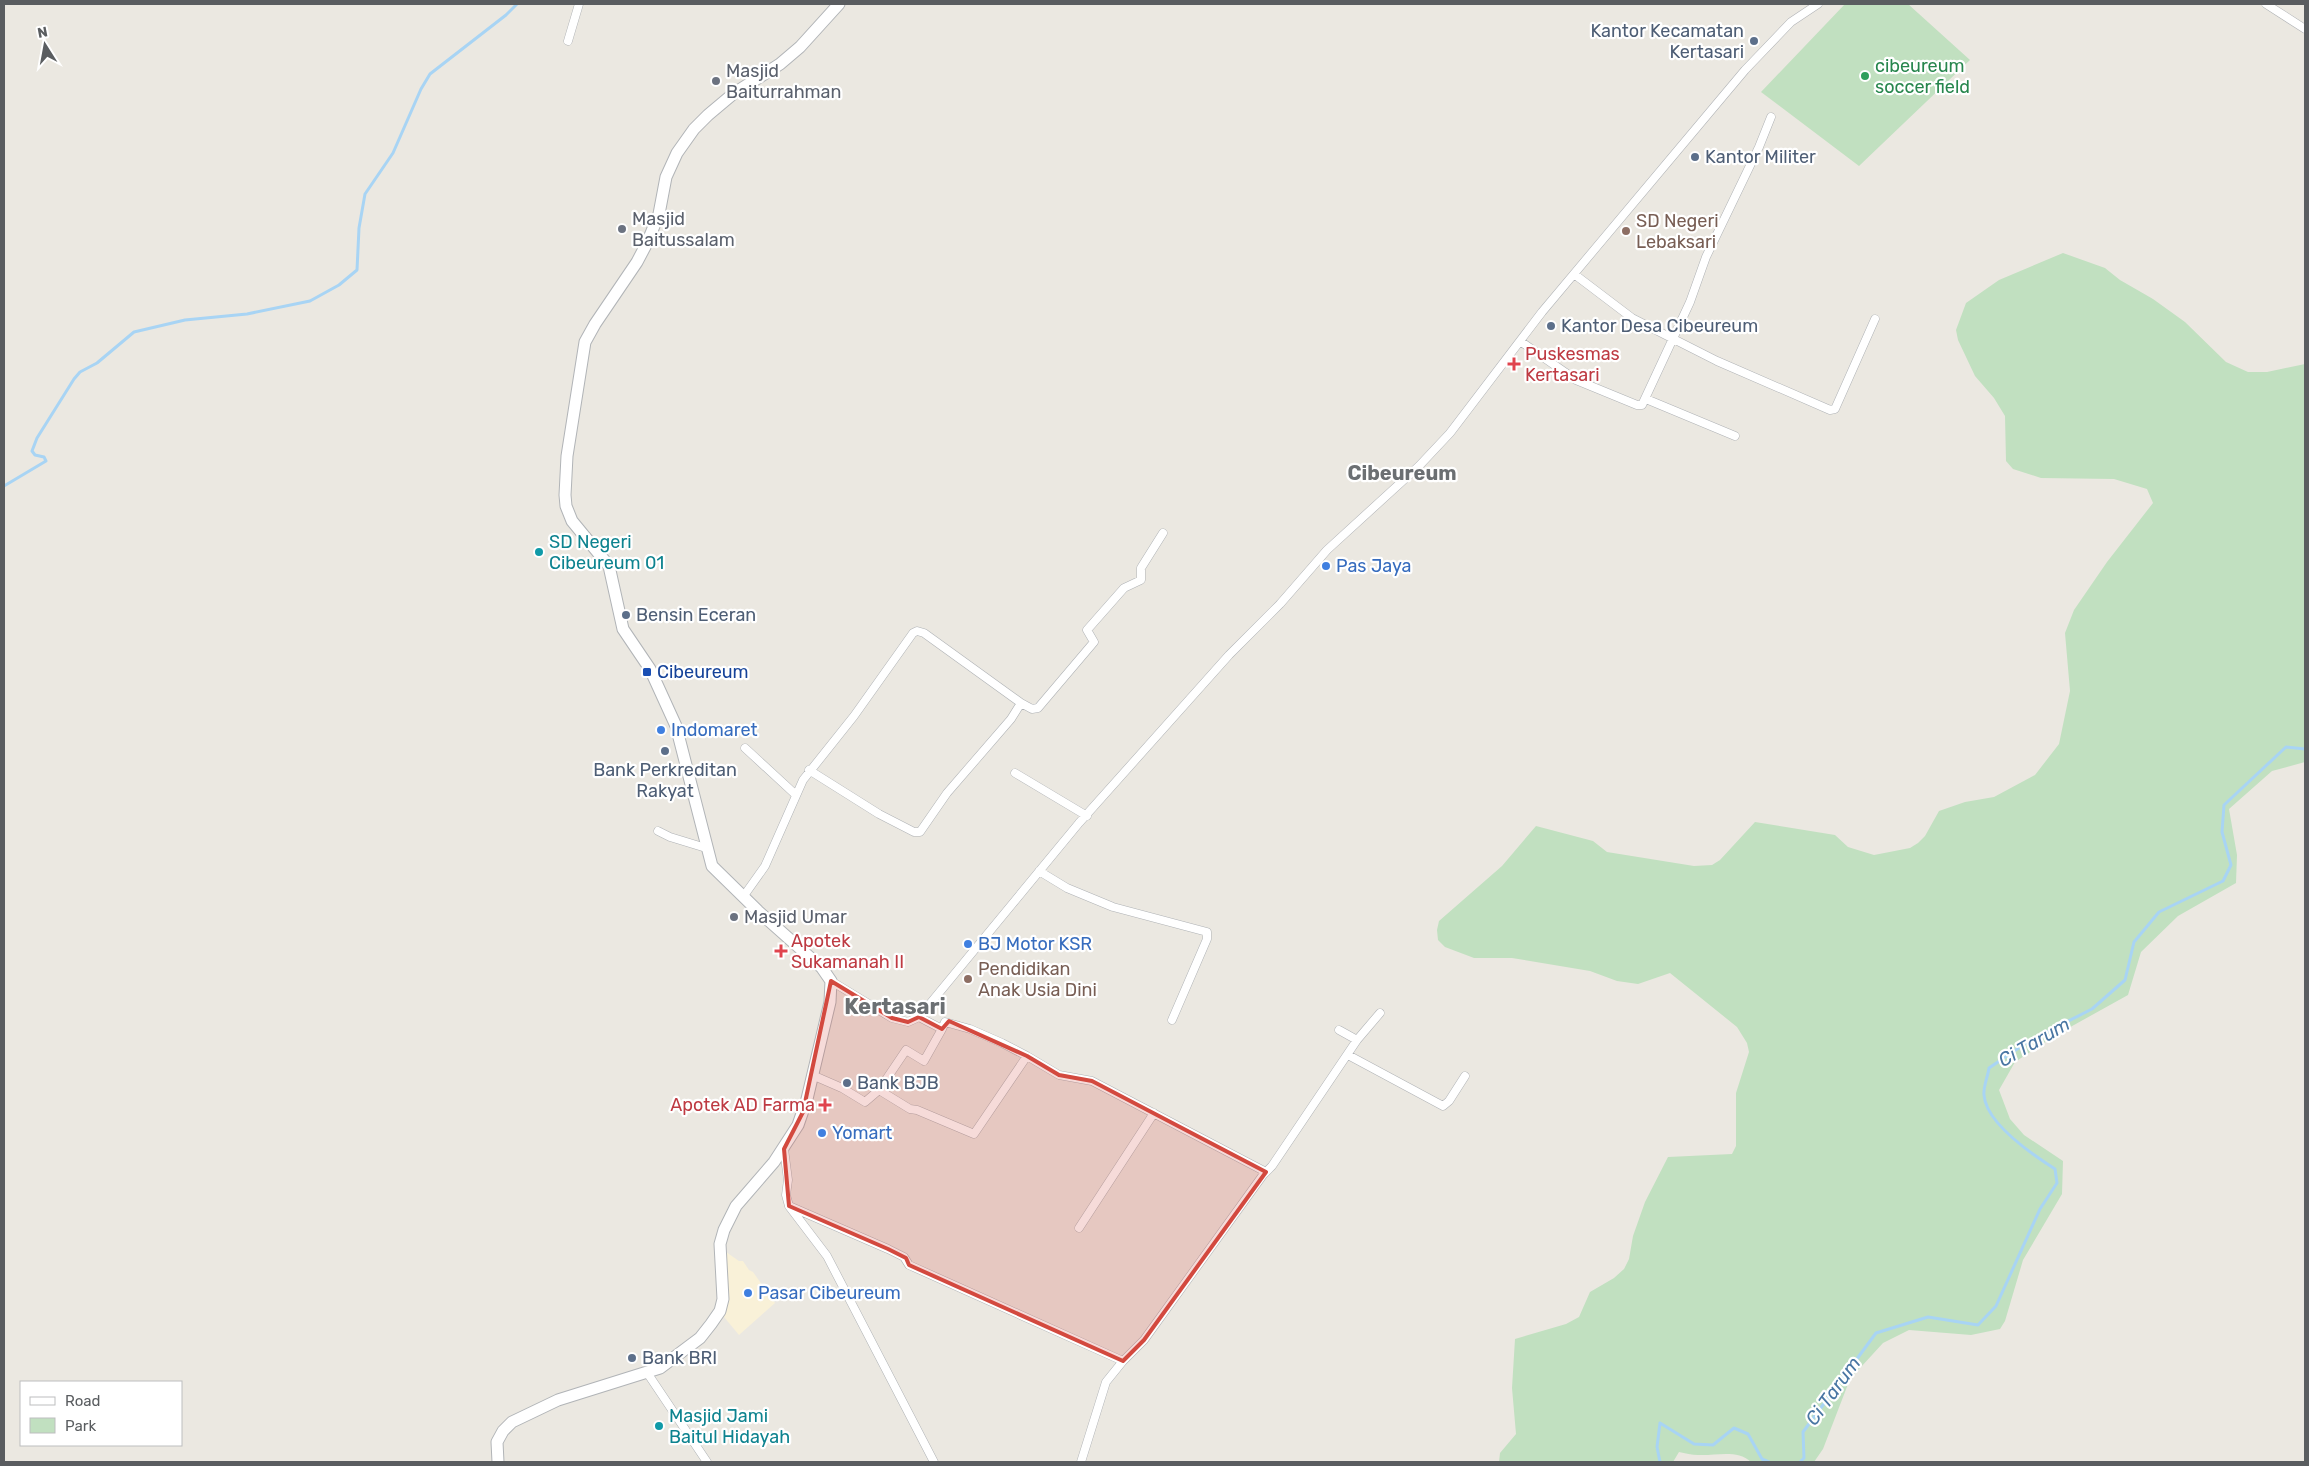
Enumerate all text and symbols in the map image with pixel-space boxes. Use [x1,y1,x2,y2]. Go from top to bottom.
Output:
north arrow [20,20,70,70]
place label: Kantor Kecamatan Kertasari [1590,20,1744,63]
text: N [36,23,49,42]
marker: Kantor Kecamatan Kertasari [1748,35,1760,47]
place label: cibeureum soccer field [1875,55,1970,98]
place label: Masjid Baiturrahman [726,60,841,103]
marker: cibeureum soccer field [1859,70,1871,82]
marker: Masjid Baiturrahman [710,75,722,87]
place label: Kantor Militer [1705,146,1816,168]
marker: Kantor Militer [1689,151,1701,163]
place label: Masjid Baitussalam [632,208,735,251]
place label: SD Negeri Lebaksari [1636,210,1719,253]
marker: Masjid Baitussalam [616,223,628,235]
marker: SD Negeri Lebaksari [1620,225,1632,237]
place label: Kantor Desa Cibeureum [1561,315,1758,337]
marker: Kantor Desa Cibeureum [1545,320,1557,332]
place label: Puskesmas Kertasari [1525,343,1620,386]
marker: Puskesmas Kertasari [1507,357,1521,371]
district label: Cibeureum [1347,461,1457,485]
place label: SD Negeri Cibeureum 01 [549,531,664,574]
marker: SD Negeri Cibeureum 01 [533,546,545,558]
place label: Pas Jaya [1336,555,1412,577]
marker: Pas Jaya [1320,560,1332,572]
place label: Bensin Eceran [636,604,756,626]
marker: Bensin Eceran [620,609,632,621]
place label: Cibeureum [657,661,749,683]
marker: Cibeureum [641,666,653,678]
place label: Indomaret [671,719,758,741]
marker: Indomaret [655,724,667,736]
marker: Bank Perkreditan Rakyat [659,745,671,757]
place label: Bank Perkreditan Rakyat [593,759,737,802]
place label: Masjid Umar [744,906,847,928]
marker: Masjid Umar [728,911,740,923]
place label: Apotek Sukamanah II [791,930,904,973]
place label: BJ Motor KSR [978,933,1092,955]
marker: BJ Motor KSR [962,938,974,950]
marker: Apotek Sukamanah II [775,945,787,957]
place label: Pendidikan Anak Usia Dini [978,958,1097,1001]
marker: Pendidikan Anak Usia Dini [962,973,974,985]
district label: Kertasari [844,993,946,1020]
water label: Ci Tarum [1994,1012,2074,1072]
place label: Bank BJB [857,1072,939,1094]
marker: Bank BJB [841,1077,853,1089]
place label: Apotek AD Farma [670,1094,815,1116]
marker: Apotek AD Farma [819,1099,831,1111]
place label: Yomart [832,1122,892,1144]
marker: Yomart [816,1127,828,1139]
place label: Pasar Cibeureum [758,1282,901,1304]
marker: Pasar Cibeureum [742,1287,754,1299]
place label: Bank BRI [642,1347,717,1369]
marker: Bank BRI [626,1352,638,1364]
water label: Ci Tarum [1800,1352,1866,1430]
legend [20,1381,182,1446]
text: Road [65,1392,101,1410]
place label: Masjid Jami Baitul Hidayah [669,1405,790,1448]
text: Park [65,1417,96,1435]
marker: Masjid Jami Baitul Hidayah [653,1420,665,1432]

